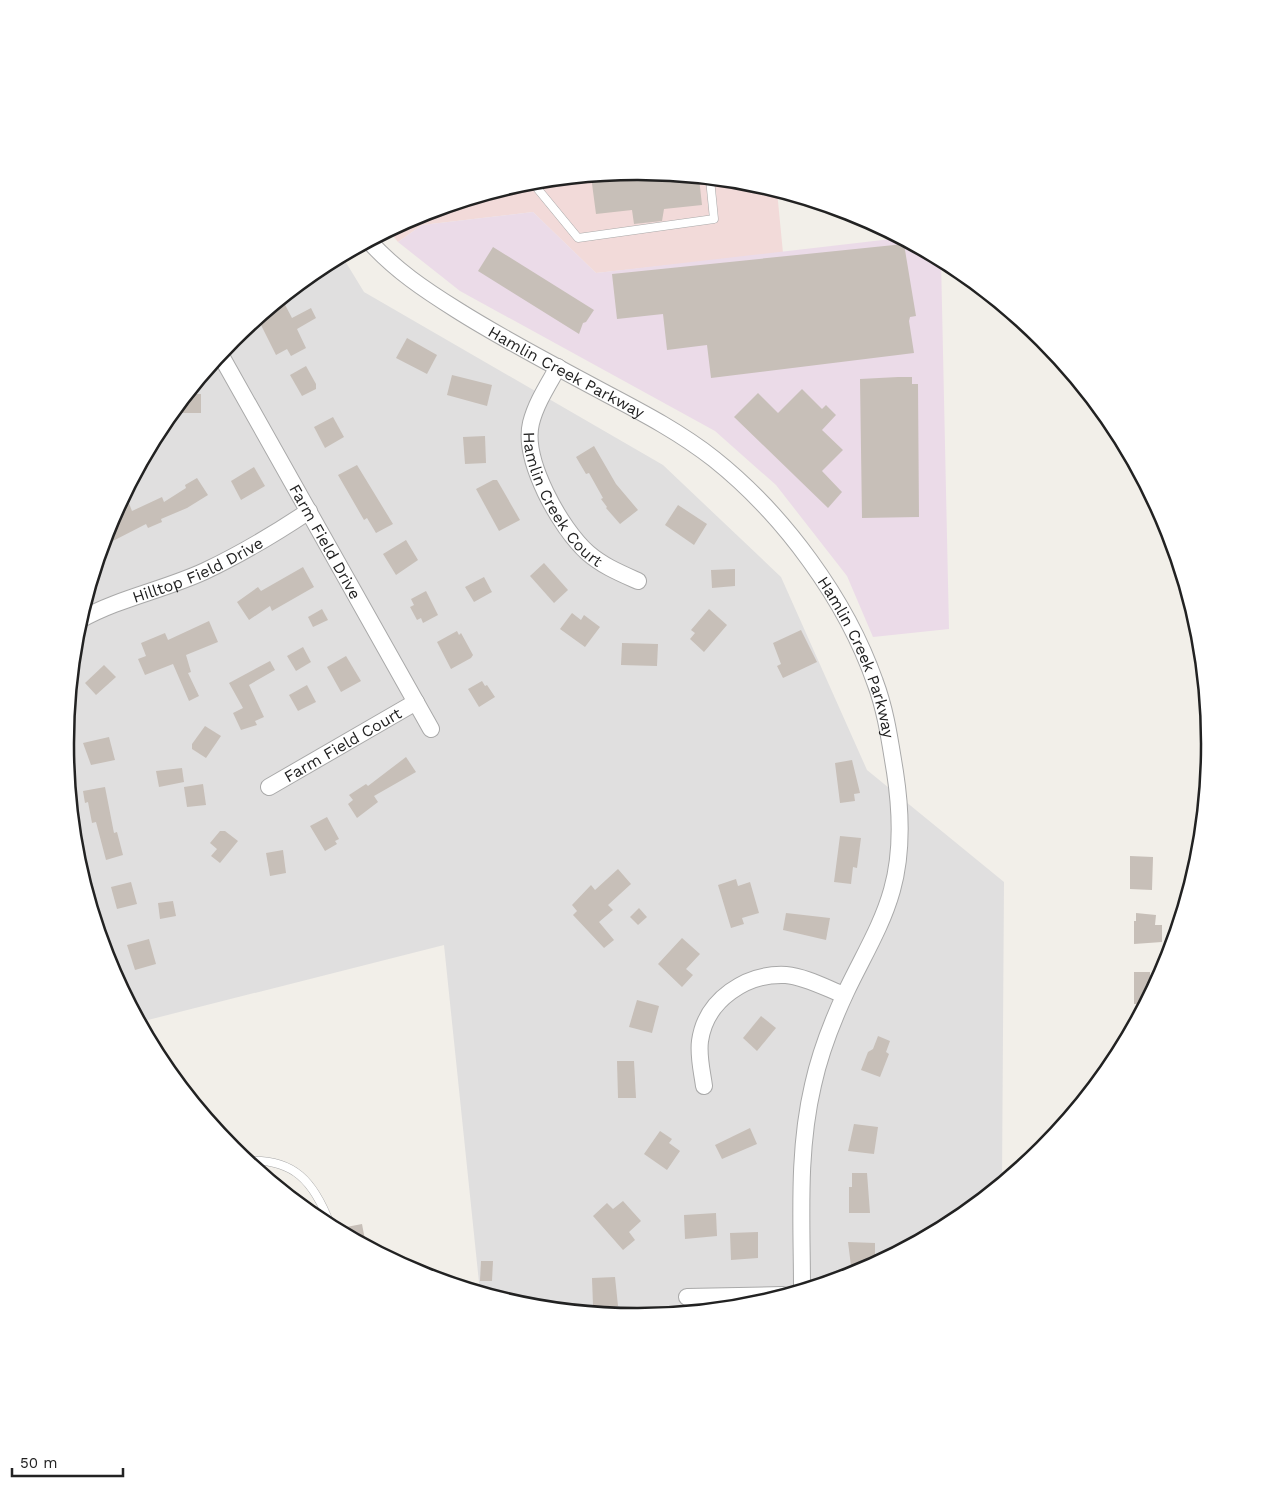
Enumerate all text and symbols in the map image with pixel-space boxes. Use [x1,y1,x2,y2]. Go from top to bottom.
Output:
street label: Hamlin Creek Parkway [485,322,649,422]
street label: Hamlin Creek Court [520,431,606,571]
street label: Farm Field Drive [286,481,365,602]
street label: Hilltop Field Drive [130,533,266,606]
street label: Hamlin Creek Parkway [814,573,899,740]
street label: Farm Field Court [281,703,405,786]
scale bar [12,1446,124,1478]
text: 50 m [20,1454,57,1472]

